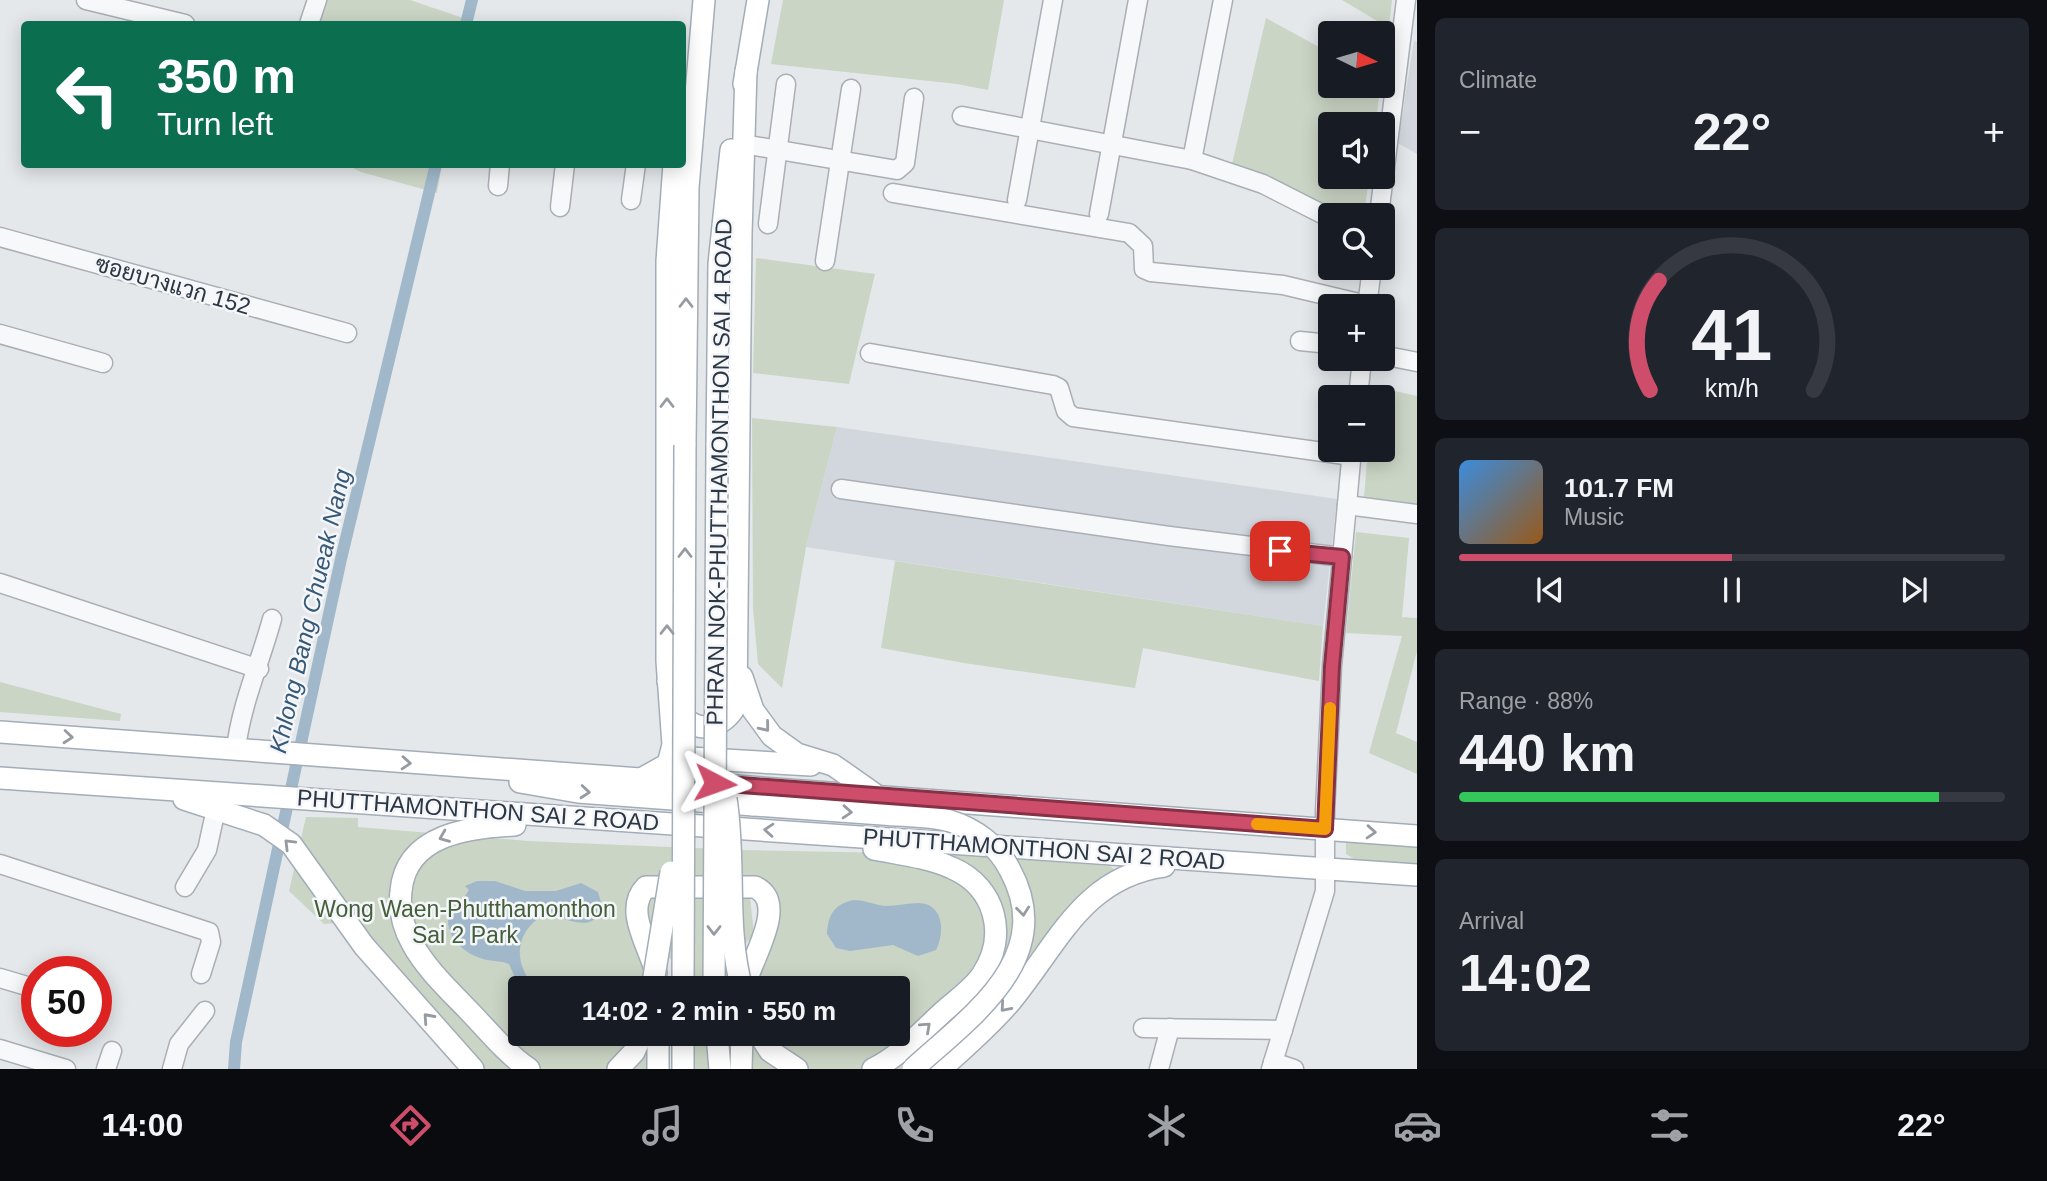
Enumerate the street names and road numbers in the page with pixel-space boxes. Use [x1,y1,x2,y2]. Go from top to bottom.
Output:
street label: PHRAN NOK-PHUTTHAMONTHON SAI 4 ROAD [702,218,736,726]
street label: ซอยบางแวก 152 [92,250,254,320]
street label: PHUTTHAMONTHON SAI 2 ROAD [296,784,660,836]
street label: PHUTTHAMONTHON SAI 2 ROAD [862,823,1226,875]

